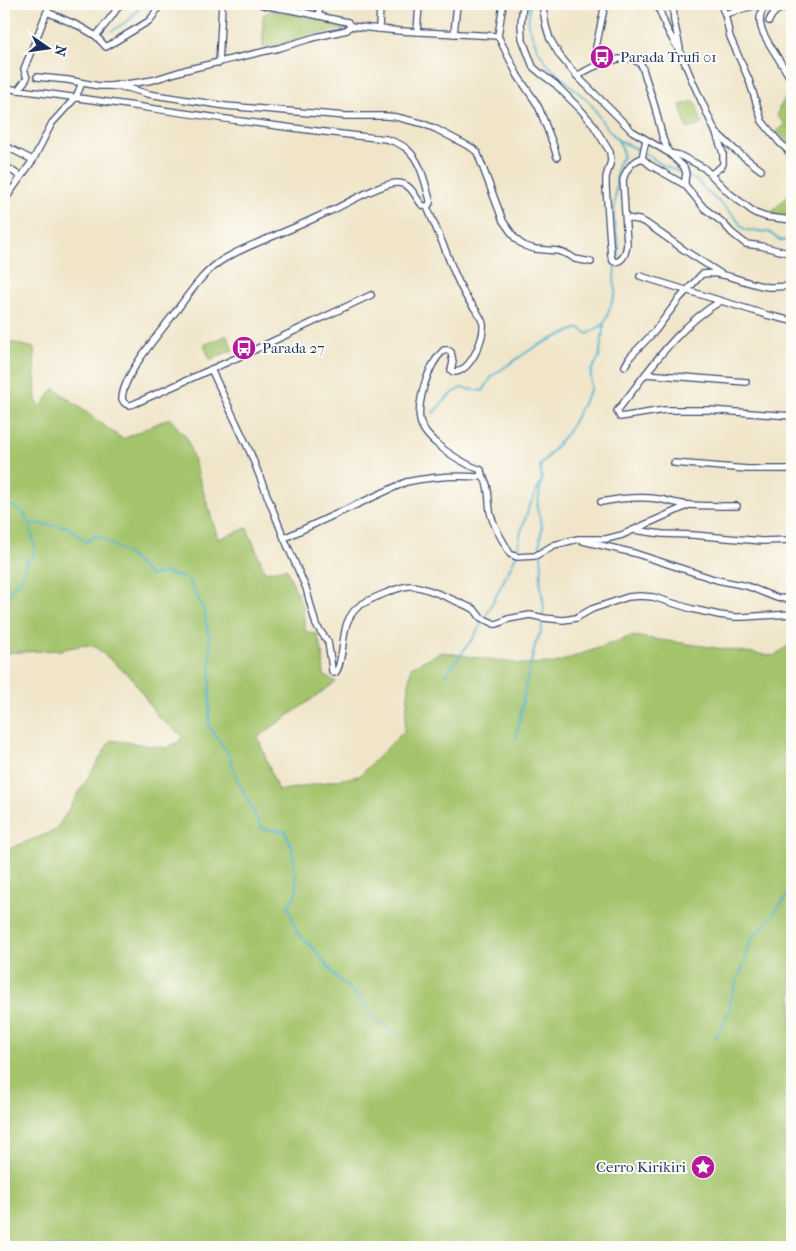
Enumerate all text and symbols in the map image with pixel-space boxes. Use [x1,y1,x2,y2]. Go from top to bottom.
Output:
north arrow [22,22,72,72]
text: N [51,44,70,58]
bus stop icon: Parada Trufi 01 [589,44,615,70]
place label: Parada Trufi 01 [620,48,717,66]
bus stop icon: Parada 27 [231,335,257,361]
place label: Parada 27 [262,339,324,357]
place icon: Cerro Kirikiri [690,1154,716,1180]
place label: Cerro Kirikiri [596,1158,687,1176]

